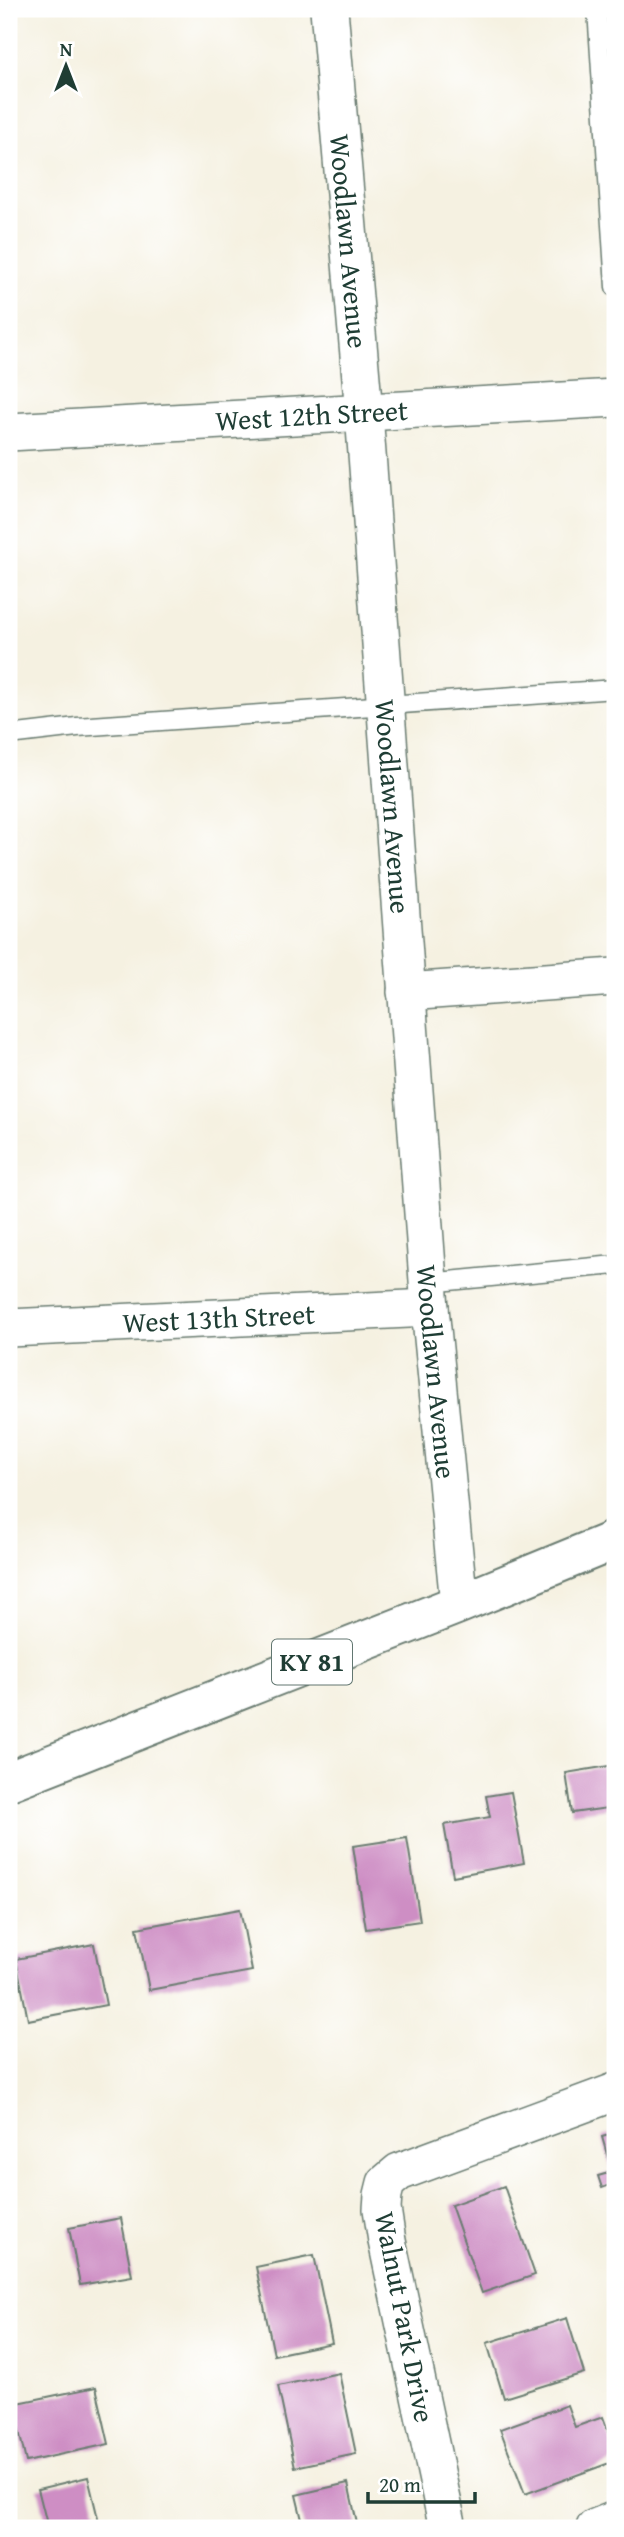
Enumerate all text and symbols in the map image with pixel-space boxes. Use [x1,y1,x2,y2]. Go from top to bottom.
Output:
north arrow [32,32,102,102]
text: N [60,35,73,63]
street label: Woodlawn Avenue [320,132,379,350]
street label: West 12th Street [214,389,409,440]
street label: Woodlawn Avenue [365,698,422,915]
street label: Woodlawn Avenue [407,1263,468,1481]
street label: West 13th Street [122,1292,316,1343]
road number: KY 81 [272,1639,352,1684]
street label: Walnut Park Drive [365,2208,446,2426]
scale bar [368,2460,475,2504]
text: 20 m [379,2469,421,2500]

